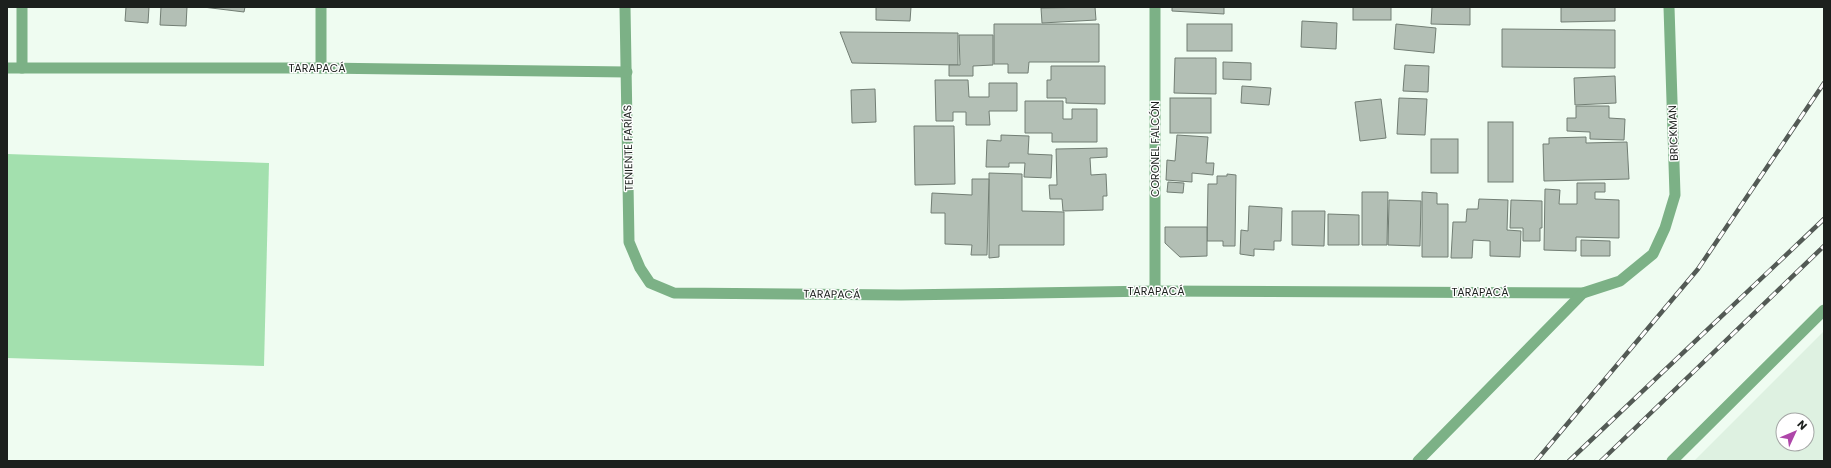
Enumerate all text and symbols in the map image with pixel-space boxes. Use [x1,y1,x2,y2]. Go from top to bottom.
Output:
street label: TARAPACÁ [288,60,346,76]
street label: CORONEL FALCÓN [1147,101,1163,197]
street label: TENIENTE FARÍAS [619,105,637,191]
street label: BRICKMAN [1664,105,1682,161]
street label: TARAPACÁ [1127,283,1185,299]
street label: TARAPACÁ [1451,284,1509,300]
street label: TARAPACÁ [803,286,861,303]
north arrow [1775,412,1815,452]
text: N [1794,417,1811,434]

